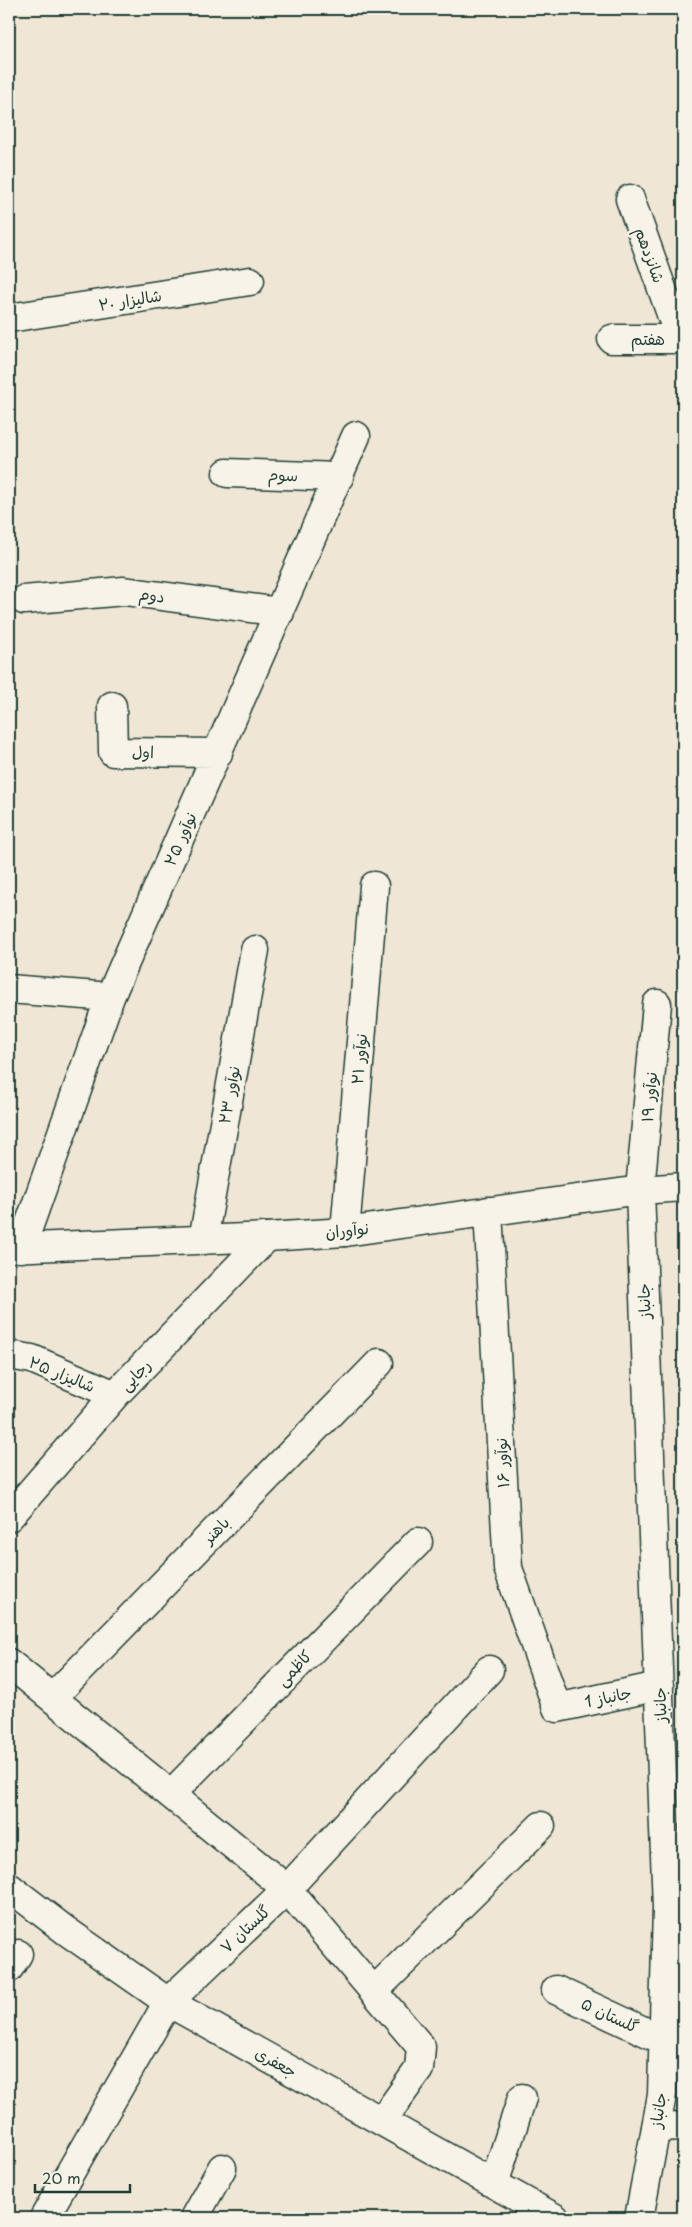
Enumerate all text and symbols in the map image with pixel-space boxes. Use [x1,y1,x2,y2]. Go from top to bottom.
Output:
street label: شانزدهم [628,224,672,286]
street label: شالیزار ۲۰ [96,282,163,316]
street label: هفتم [631,326,665,352]
street label: سوم [267,461,299,489]
street label: دوم [137,580,167,610]
street label: اول [132,739,154,763]
street label: نوآور ۲۵ [157,808,202,869]
street label: نوآور ۲۱ [344,1032,372,1085]
street label: نوآور ۲۳ [211,1064,245,1126]
street label: نوآور ۱۹ [634,1071,662,1123]
street label: نوآوران [324,1215,370,1243]
street label: جانباز [630,1283,656,1321]
street label: شالیزار ۲۵ [26,1349,99,1397]
street label: رجایی [113,1353,155,1396]
street label: نوآور ۱۶ [488,1437,514,1489]
street label: باهنر [195,1510,234,1550]
street label: کاظمی [270,1644,317,1691]
street label: جانباز 1 [582,1679,634,1713]
street label: جانباز [646,1687,672,1725]
street label: گلستان ۷ [214,1899,275,1958]
street label: گلستان ۵ [578,1990,643,2038]
street label: جعفری [251,2040,302,2082]
street label: جانباز [642,2091,672,2131]
scale bar [35,2162,130,2194]
text: 20 m [42,2166,81,2189]

